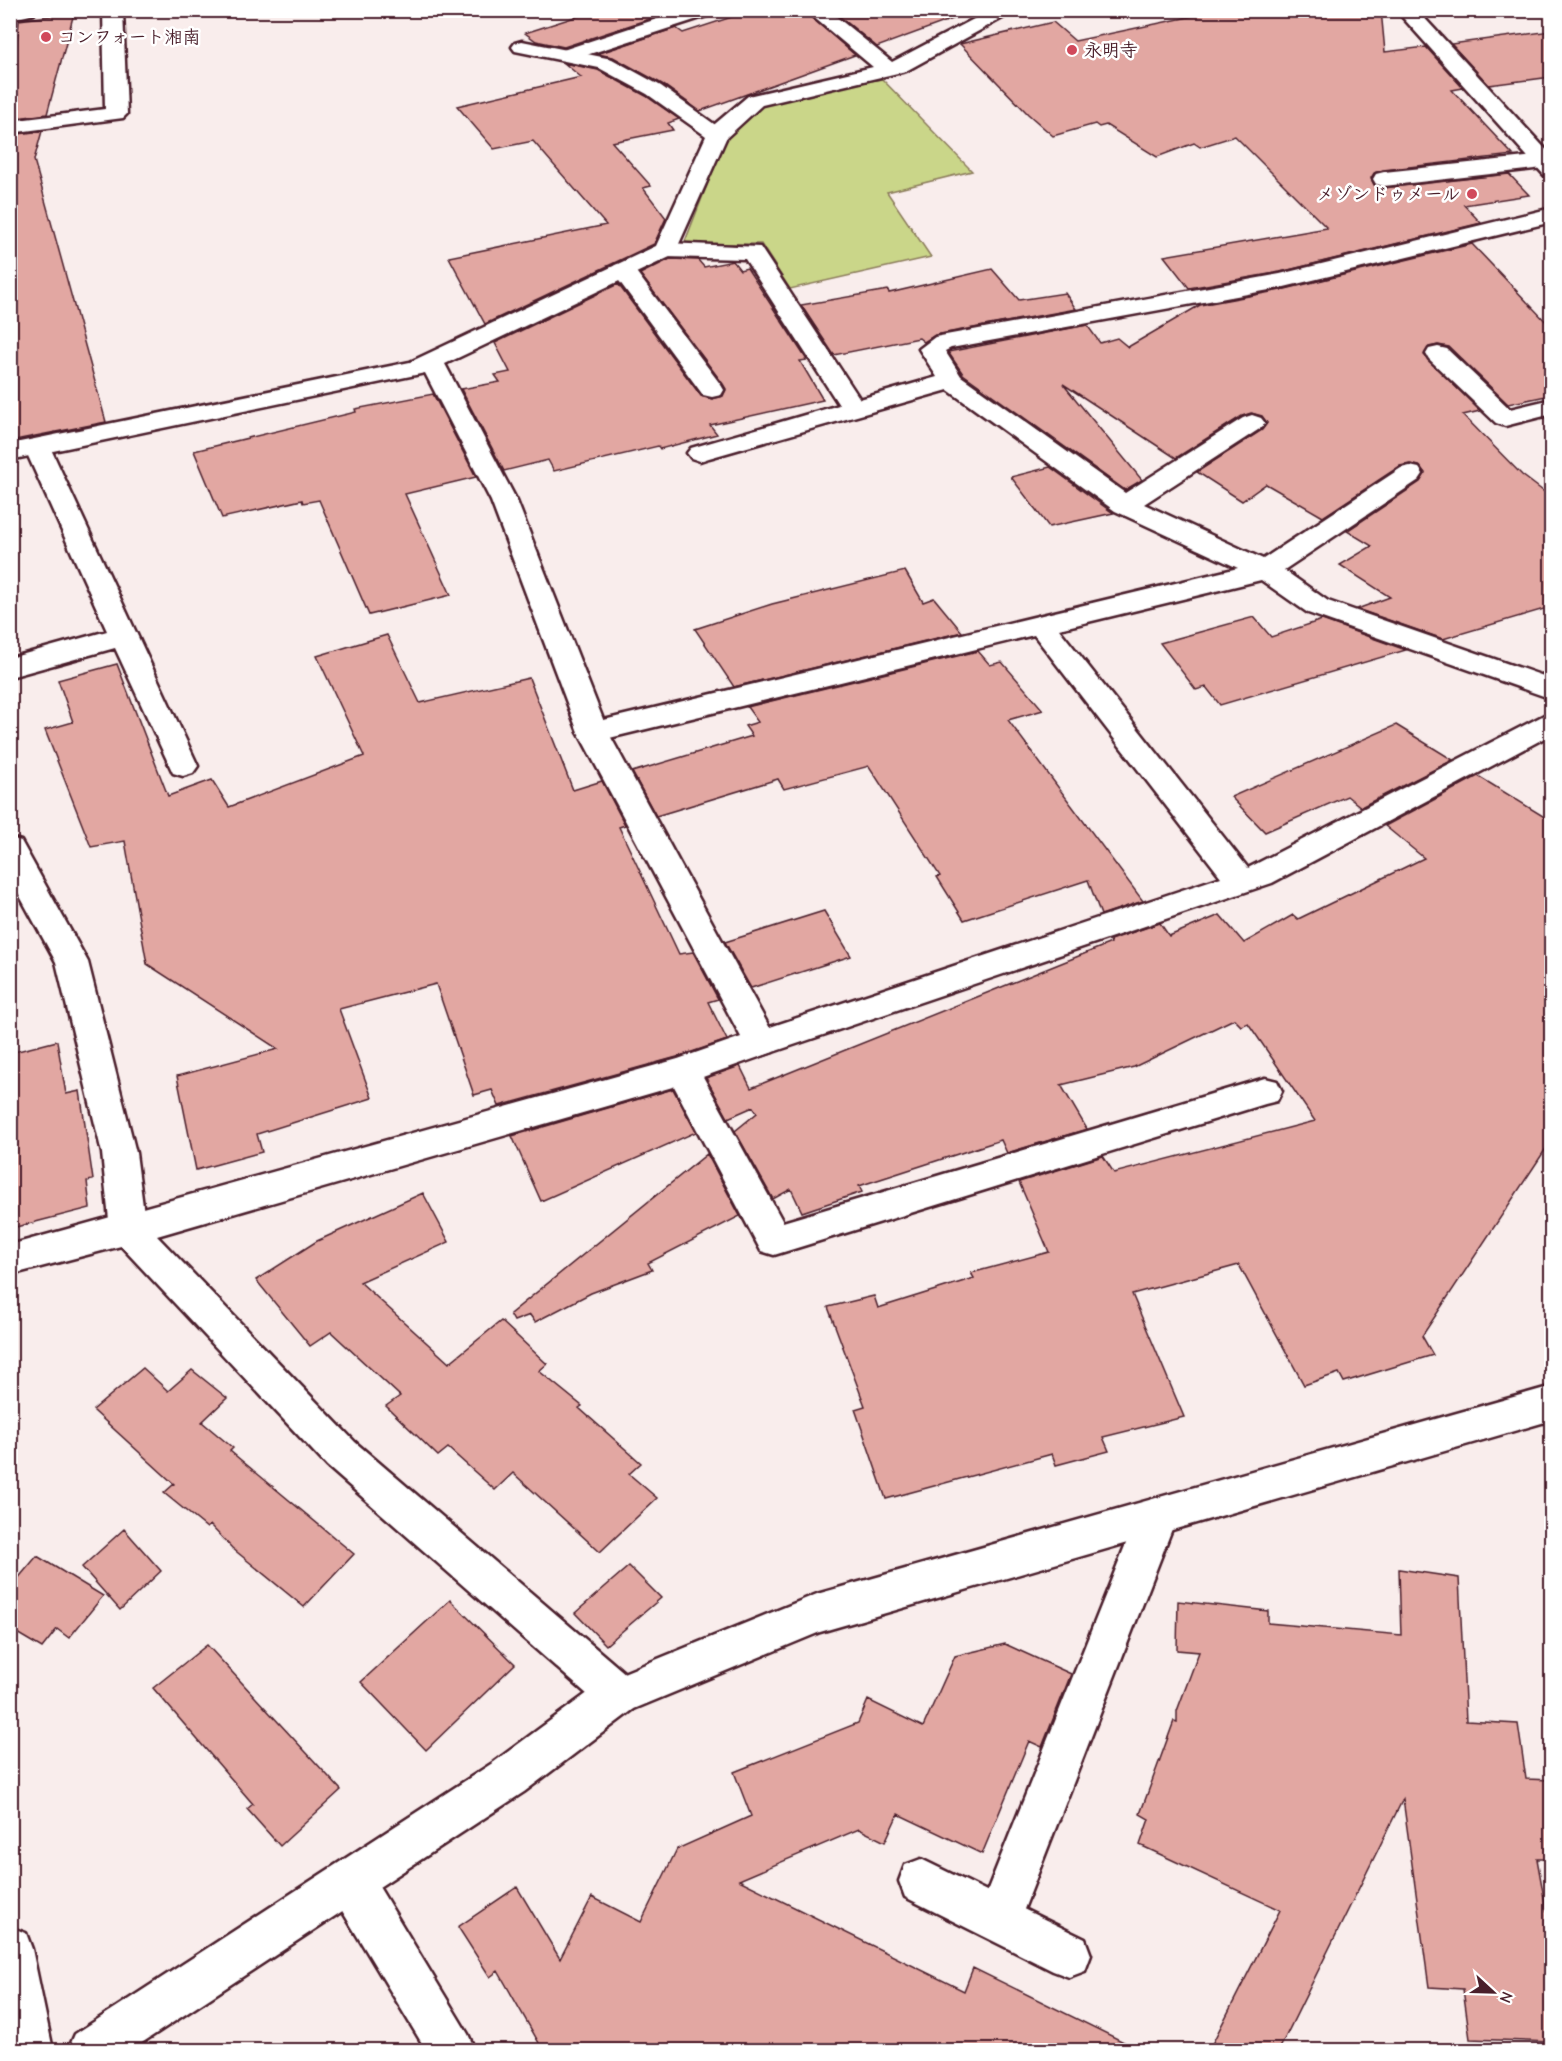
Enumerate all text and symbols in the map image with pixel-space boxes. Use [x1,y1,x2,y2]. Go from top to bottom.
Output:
place label: コンフォート湘南 [58,27,201,48]
marker: コンフォート湘南 [39,30,53,44]
place label: 永明寺 [1084,40,1138,61]
marker: 永明寺 [1065,43,1079,57]
place label: メゾンドゥメール [1316,184,1460,205]
marker: メゾンドゥメール [1465,187,1479,201]
north arrow [1463,1962,1523,2022]
text: N [1496,1989,1516,2005]

